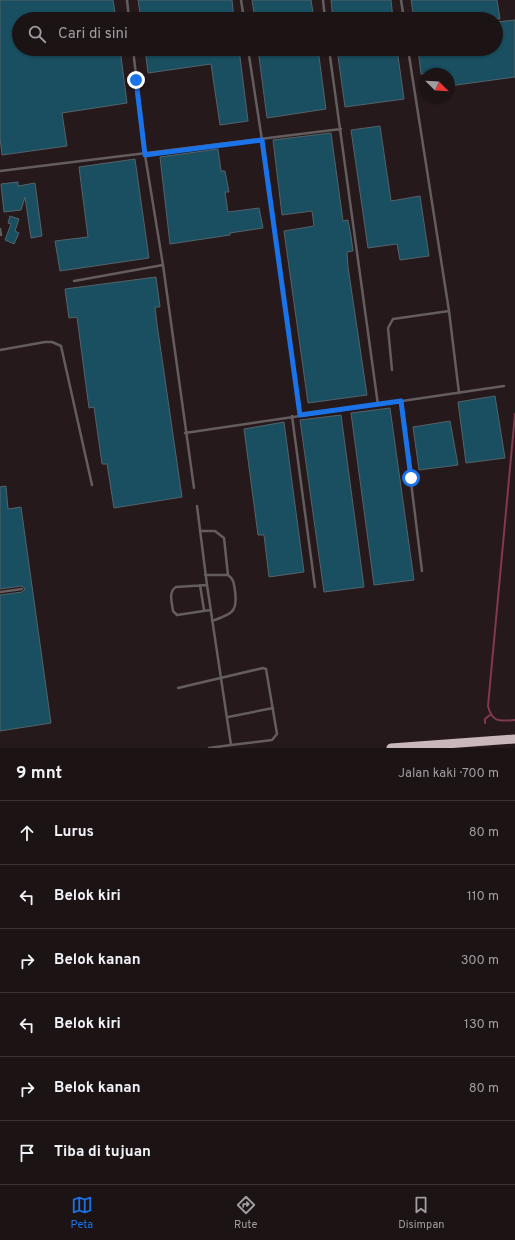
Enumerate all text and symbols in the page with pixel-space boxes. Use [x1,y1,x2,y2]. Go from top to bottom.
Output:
search box [12,12,503,56]
icon: search [26,23,48,45]
text: Cari di sini [58,25,128,44]
north arrow [419,68,455,104]
route end [127,71,145,89]
route start [402,469,420,487]
text: 9 mnt [16,763,62,785]
text: Jalan kaki · 700 m [398,766,499,782]
icon: ahead [16,822,38,844]
text: Lurus [54,823,94,842]
text: 80 m [469,825,499,841]
icon: left [16,886,38,908]
text: Belok kiri [54,887,121,906]
text: 110 m [467,889,499,905]
icon: right [16,950,38,972]
text: Belok kanan [54,951,141,970]
text: 300 m [461,953,499,969]
icon: left [16,1014,38,1036]
text: Belok kiri [54,1015,121,1034]
text: 130 m [464,1017,499,1033]
icon: right [16,1078,38,1100]
text: Belok kanan [54,1079,141,1098]
text: 80 m [469,1081,499,1097]
icon: arrive [16,1142,38,1164]
text: Tiba di tujuan [54,1143,151,1162]
tab: Peta [70,1194,93,1232]
tab: Rute [234,1194,257,1232]
tab: Disimpan [398,1194,445,1232]

